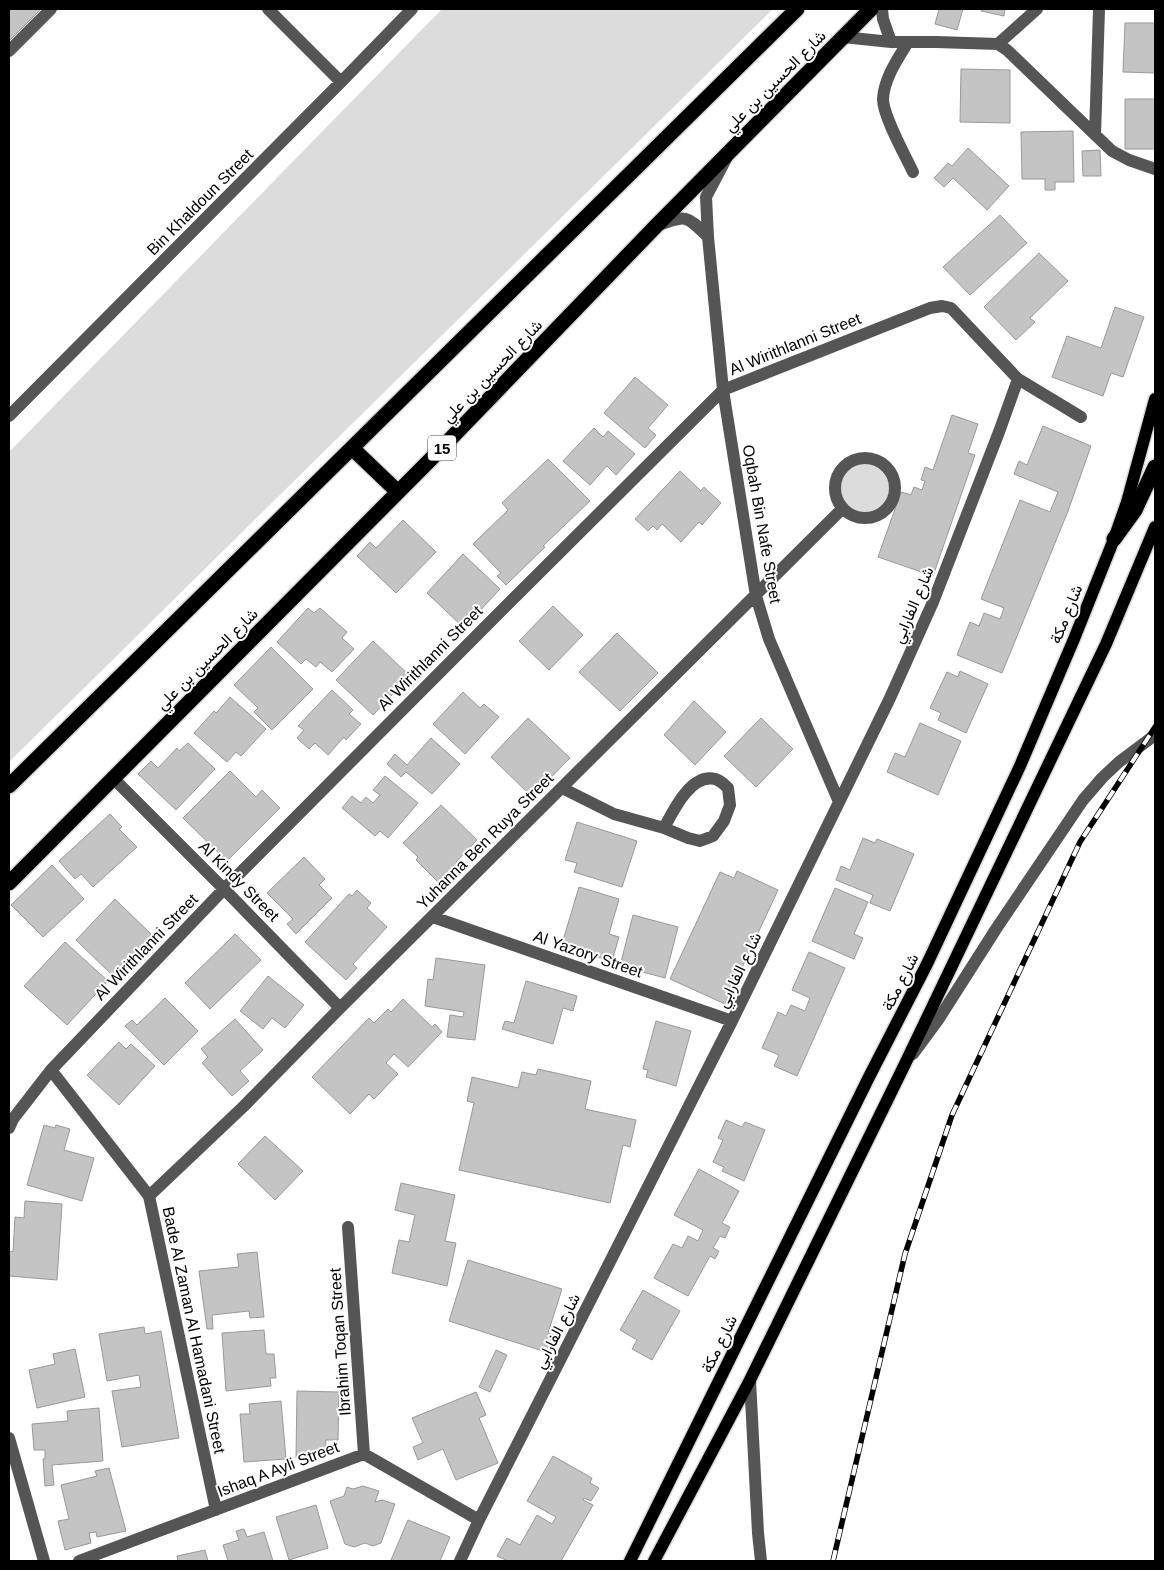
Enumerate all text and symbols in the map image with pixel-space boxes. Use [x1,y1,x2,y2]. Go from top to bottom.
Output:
street label: شارع الحسين بن علي [721,27,833,139]
street label: Bin Khaldoun Street [144,145,257,258]
street label: Al Wirithlanni Street [727,310,864,378]
street label: شارع الحسين بن علي [439,316,549,429]
road number: 15 [428,436,456,460]
street label: Oqbah Bin Nafe Street [740,443,784,605]
street label: شارع الفارابي [889,564,941,648]
street label: شارع مكة [1047,582,1088,647]
street label: Al Wirithlanni Street [374,602,486,714]
street label: شارع الحسين بن علي [153,605,265,717]
street label: Yuhanna Ben Ruya Street [414,769,557,912]
street label: Al Kindy Street [196,838,283,925]
street label: Al Wirithlanni Street [91,890,201,1003]
street label: Al Yazory Street [531,927,645,981]
street label: شارع الفارابي [713,930,769,1013]
street label: شارع مكة [878,951,924,1015]
street label: Bade Al Zaman Al Hamadani Street [160,1205,229,1455]
street label: Ibrahim Toqan Street [326,1267,354,1417]
street label: شارع الفارابي [531,1291,588,1374]
street label: شارع مكة [698,1313,743,1377]
street label: Ishaq A Ayli Street [215,1438,342,1500]

